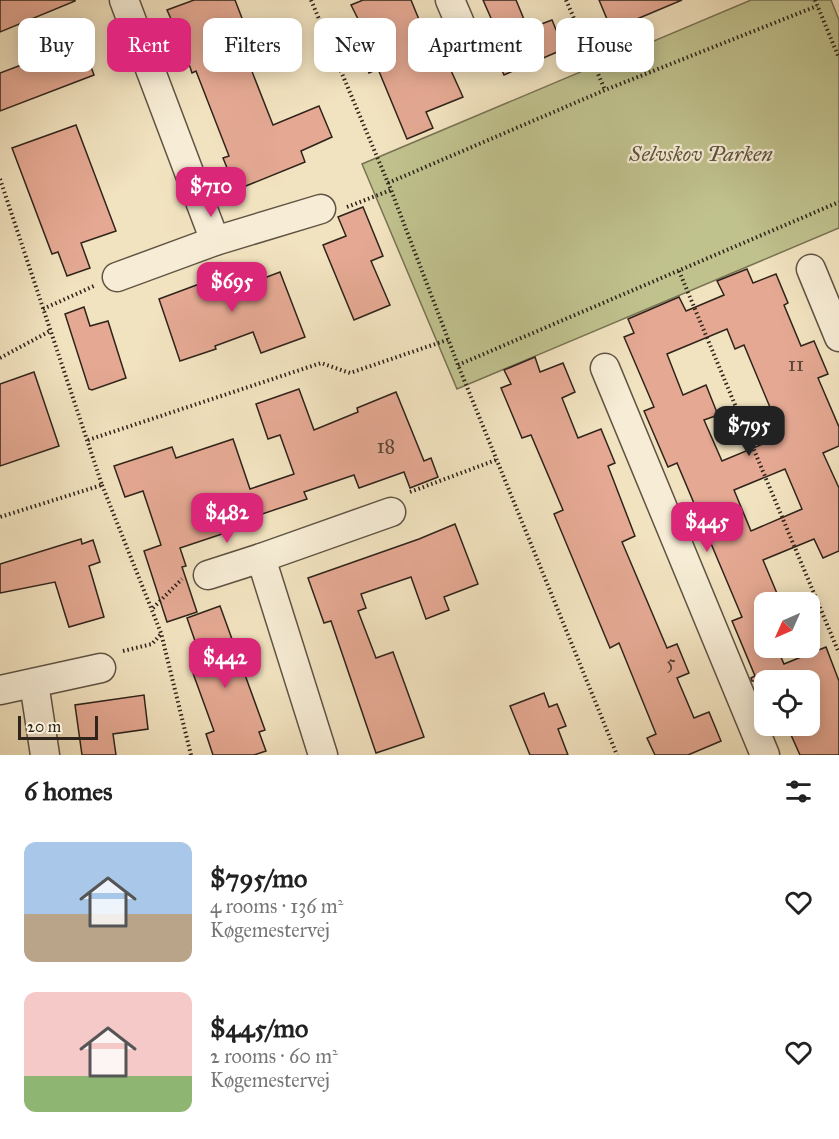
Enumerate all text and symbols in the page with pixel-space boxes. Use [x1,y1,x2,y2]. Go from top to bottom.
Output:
chip: Buy [18,18,95,72]
chip: Rent [107,18,191,72]
chip: Filters [203,18,302,72]
chip: New [314,18,396,72]
chip: Apartment [408,18,544,72]
chip: House [556,18,654,72]
park label: Selvskov Parken [628,140,773,167]
pin: $710 [175,167,247,218]
text: $710 [190,174,232,198]
pin: $695 [196,262,268,313]
text: $695 [211,269,253,293]
house number: 11 [788,352,804,376]
pin: $795 [713,406,785,457]
text: $795 [728,413,770,437]
house number: 18 [377,434,395,458]
pin: $482 [191,493,263,544]
text: $482 [205,500,249,524]
pin: $445 [671,502,743,553]
text: $445 [685,509,729,533]
north arrow [754,592,820,658]
map controls [754,592,820,736]
pin: $442 [189,638,261,689]
text: $442 [203,645,247,669]
house number: 5 [666,650,676,674]
button: locate [754,670,820,736]
scale bar [18,713,98,740]
text: 20 m [27,717,61,736]
text: 6 homes [24,775,113,807]
icon: filters [782,775,815,808]
text: $795/mo [210,862,307,894]
icon: home [72,866,144,938]
icon: heart [782,886,815,919]
text: 4 rooms · 136 m² [210,894,343,918]
text: Køgemestervej [210,918,330,942]
text: $445/mo [210,1012,308,1044]
icon: home [72,1016,144,1088]
icon: heart [782,1036,815,1069]
text: 2 rooms · 60 m² [210,1044,338,1068]
text: Køgemestervej [210,1068,330,1092]

